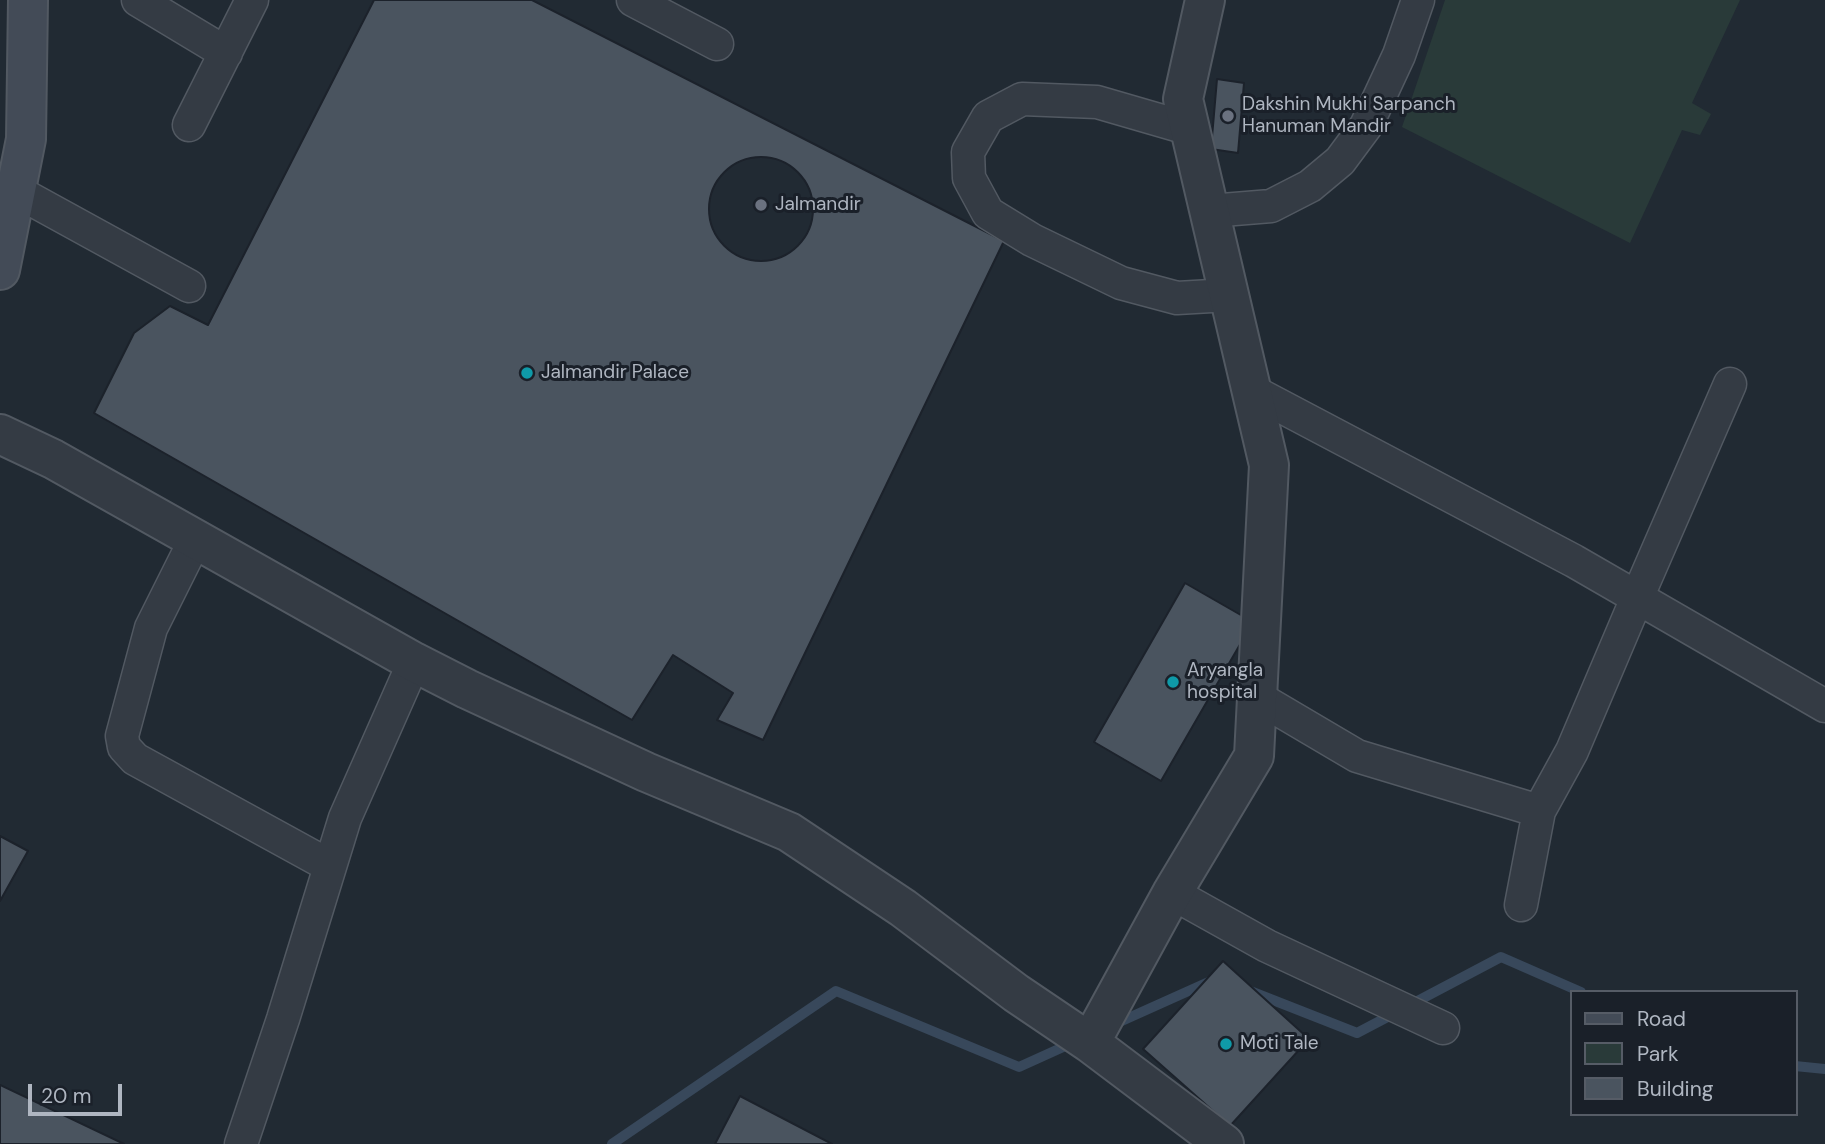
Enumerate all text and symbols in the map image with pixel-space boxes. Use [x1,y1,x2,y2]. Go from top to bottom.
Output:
place label: Dakshin Mukhi Sarpanch Hanuman Mandir [1242,94,1456,138]
marker: Dakshin Mukhi Sarpanch Hanuman Mandir [1220,108,1236,124]
place label: Jalmandir [775,194,861,216]
marker: Jalmandir [753,197,769,213]
place label: Jalmandir Palace [541,362,689,384]
marker: Jalmandir Palace [519,365,535,381]
place label: Aryangla hospital [1187,660,1263,704]
marker: Aryangla hospital [1165,674,1181,690]
legend [1570,990,1797,1116]
text: Road [1637,1005,1686,1033]
place label: Moti Tale [1240,1033,1319,1055]
marker: Moti Tale [1218,1036,1234,1052]
text: Park [1637,1040,1678,1068]
scale bar [32,1070,126,1114]
text: Building [1637,1075,1713,1103]
text: 20 m [41,1082,92,1110]

